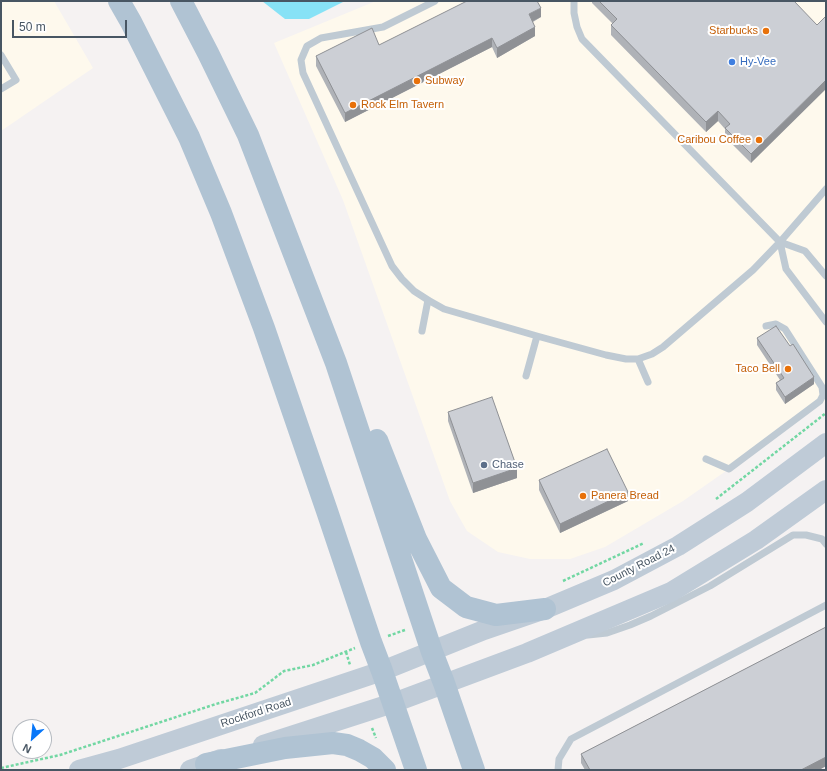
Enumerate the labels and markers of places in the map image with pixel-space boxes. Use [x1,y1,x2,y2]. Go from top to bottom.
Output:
place label: Starbucks [709,24,758,38]
marker: Starbucks [761,26,771,36]
place label: Hy-Vee [740,55,776,69]
marker: Hy-Vee [727,57,737,67]
place label: Subway [425,74,464,88]
marker: Subway [412,76,422,86]
place label: Rock Elm Tavern [361,98,444,112]
marker: Rock Elm Tavern [348,100,358,110]
place label: Caribou Coffee [677,133,751,147]
marker: Caribou Coffee [754,135,764,145]
place label: Taco Bell [735,362,780,376]
marker: Taco Bell [783,364,793,374]
place label: Chase [492,458,524,472]
marker: Chase [479,460,489,470]
place label: Panera Bread [591,489,659,503]
marker: Panera Bread [578,491,588,501]

